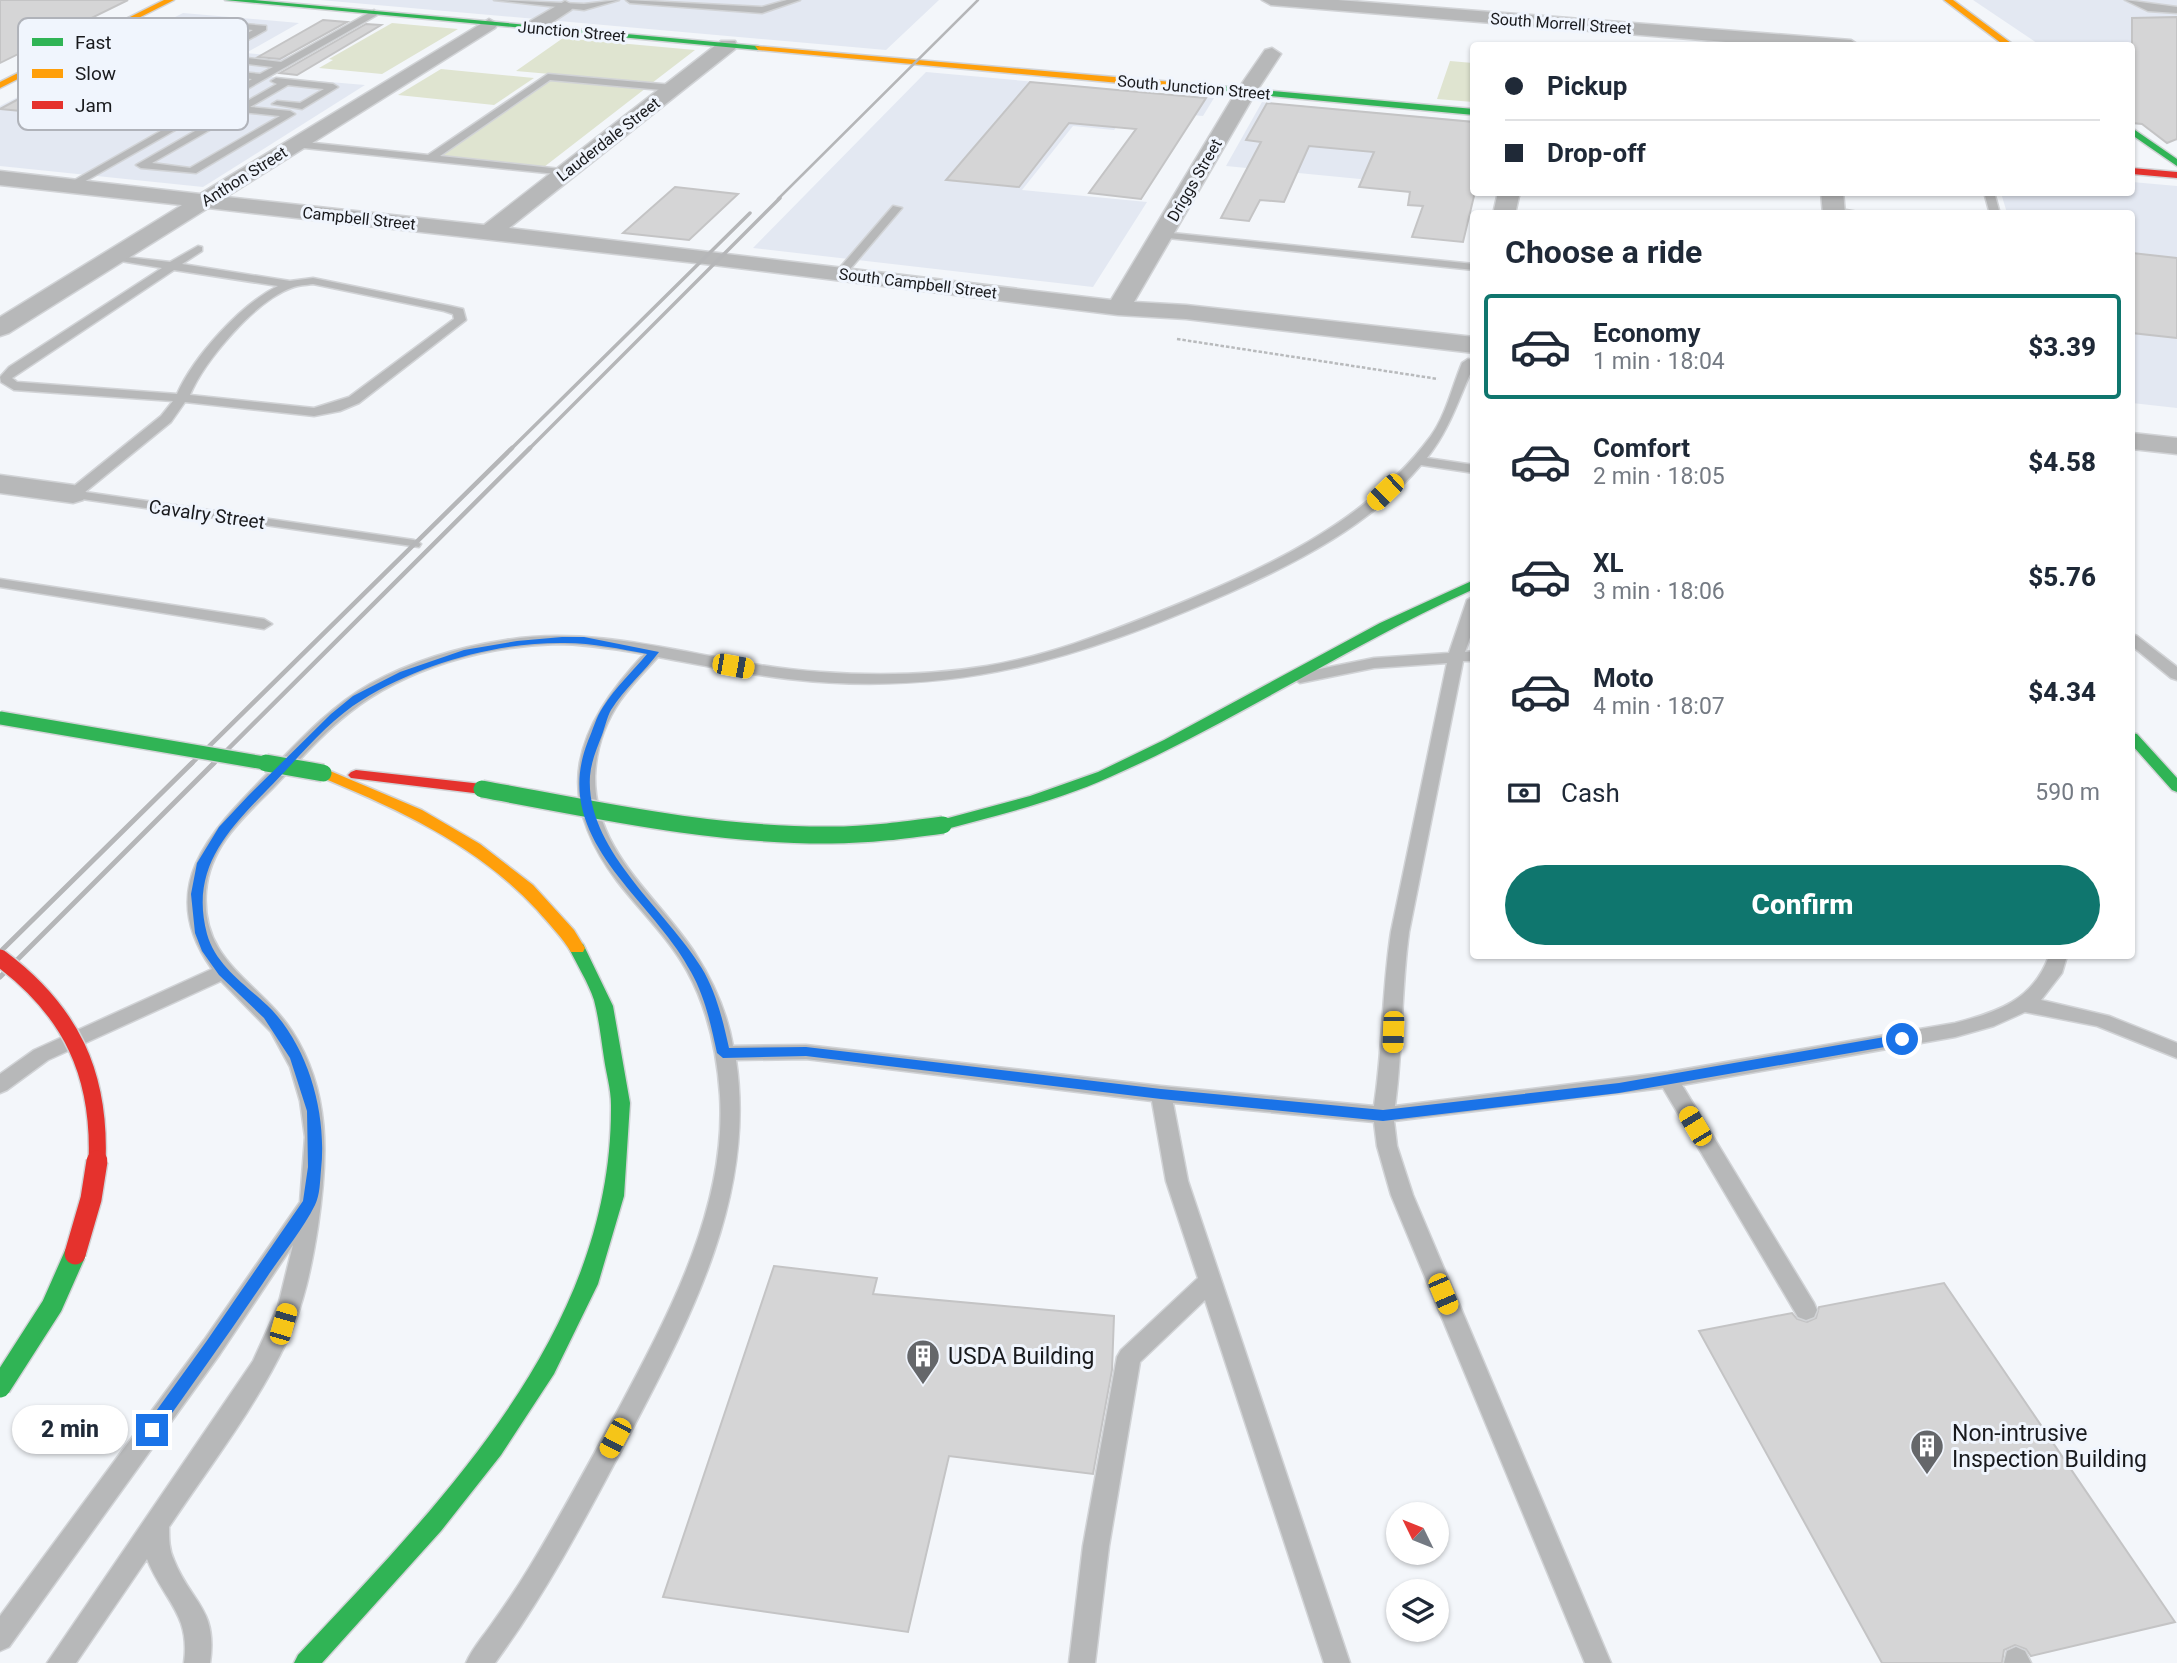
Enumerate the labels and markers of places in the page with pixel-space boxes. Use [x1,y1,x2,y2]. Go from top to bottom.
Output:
building icon: USDA Building [904,1337,942,1386]
place label: USDA Building [948,1343,1095,1370]
place label: Non-intrusive Inspection Building [1952,1420,2147,1473]
building icon: Non-intrusive Inspection Building [1908,1427,1946,1476]

